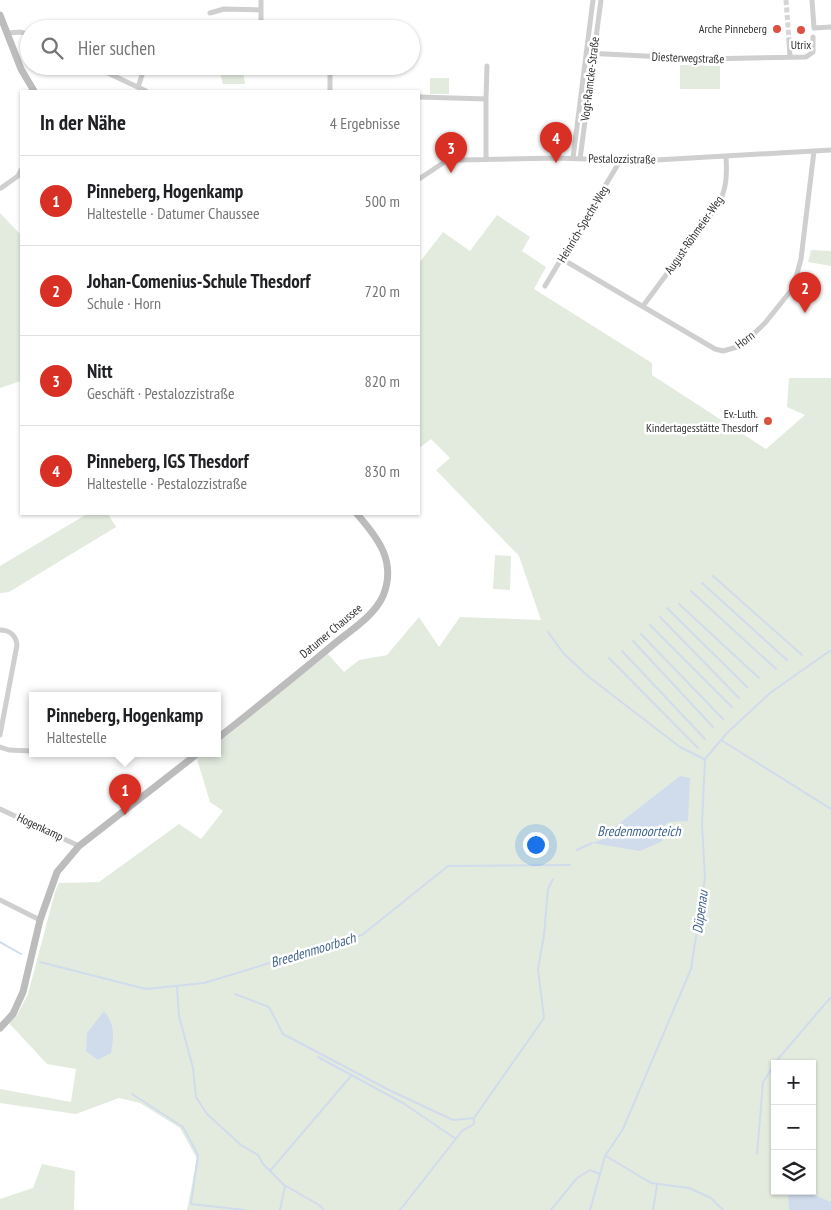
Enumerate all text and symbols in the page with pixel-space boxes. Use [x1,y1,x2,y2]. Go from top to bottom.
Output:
search box [20,20,420,75]
place label: Arche Pinneberg [699,21,767,36]
marker: Arche Pinneberg [771,23,783,35]
marker: Utrix [795,24,807,36]
icon: search [38,34,66,62]
text: Hier suchen [78,36,155,60]
street label: Vogt-Ramcke-Straße [577,36,602,123]
place label: Utrix [791,37,811,52]
street label: Diesterwegstraße [651,49,725,66]
text: In der Nähe [40,109,126,136]
text: 4 Ergebnisse [330,113,400,133]
pin: 4 [540,122,572,163]
pin: 3 [435,132,467,173]
street label: Pestalozzistraße [588,150,656,167]
text: Pinneberg, Hogenkamp [87,179,243,203]
street label: Heinrich-Specht-Weg [554,183,611,265]
text: 1 [52,191,60,211]
text: 500 m [365,191,400,211]
street label: August-Röhmeier-Weg [661,193,726,277]
text: Haltestelle · Datumer Chaussee [87,203,260,223]
text: Johan-Comenius-Schule Thesdorf [87,269,310,293]
pin: 2 [789,272,821,313]
text: 2 [52,281,60,301]
text: 720 m [365,281,400,301]
text: Schule · Horn [87,293,161,313]
street label: Horn [732,328,757,352]
text: Nitt [87,359,112,383]
text: 3 [52,371,60,391]
text: 820 m [365,371,400,391]
text: Geschäft · Pestalozzistraße [87,383,235,403]
place label: Ev.-Luth. Kindertagesstätte Thesdorf [646,406,759,435]
marker: Ev.-Luth. Kindertagesstätte Thesdorf [762,415,774,427]
text: Pinneberg, IGS Thesdorf [87,449,249,473]
text: 4 [52,461,60,481]
text: 830 m [365,461,400,481]
text: Haltestelle · Pestalozzistraße [87,473,247,493]
street label: Datumer Chaussee [296,600,365,661]
popup [29,692,221,757]
text: Pinneberg, Hogenkamp [47,703,203,727]
text: Haltestelle [47,727,107,747]
pin: 1 [109,774,141,815]
street label: Hogenkamp [15,809,66,844]
water label: Bredenmoorteich [597,822,681,840]
your location [523,832,549,858]
water label: Düpenau [688,888,712,935]
water label: Breedenmoorbach [268,928,358,971]
map controls [771,1060,816,1195]
button: + [771,1060,816,1105]
button: − [771,1105,816,1150]
button: layers [771,1150,816,1195]

